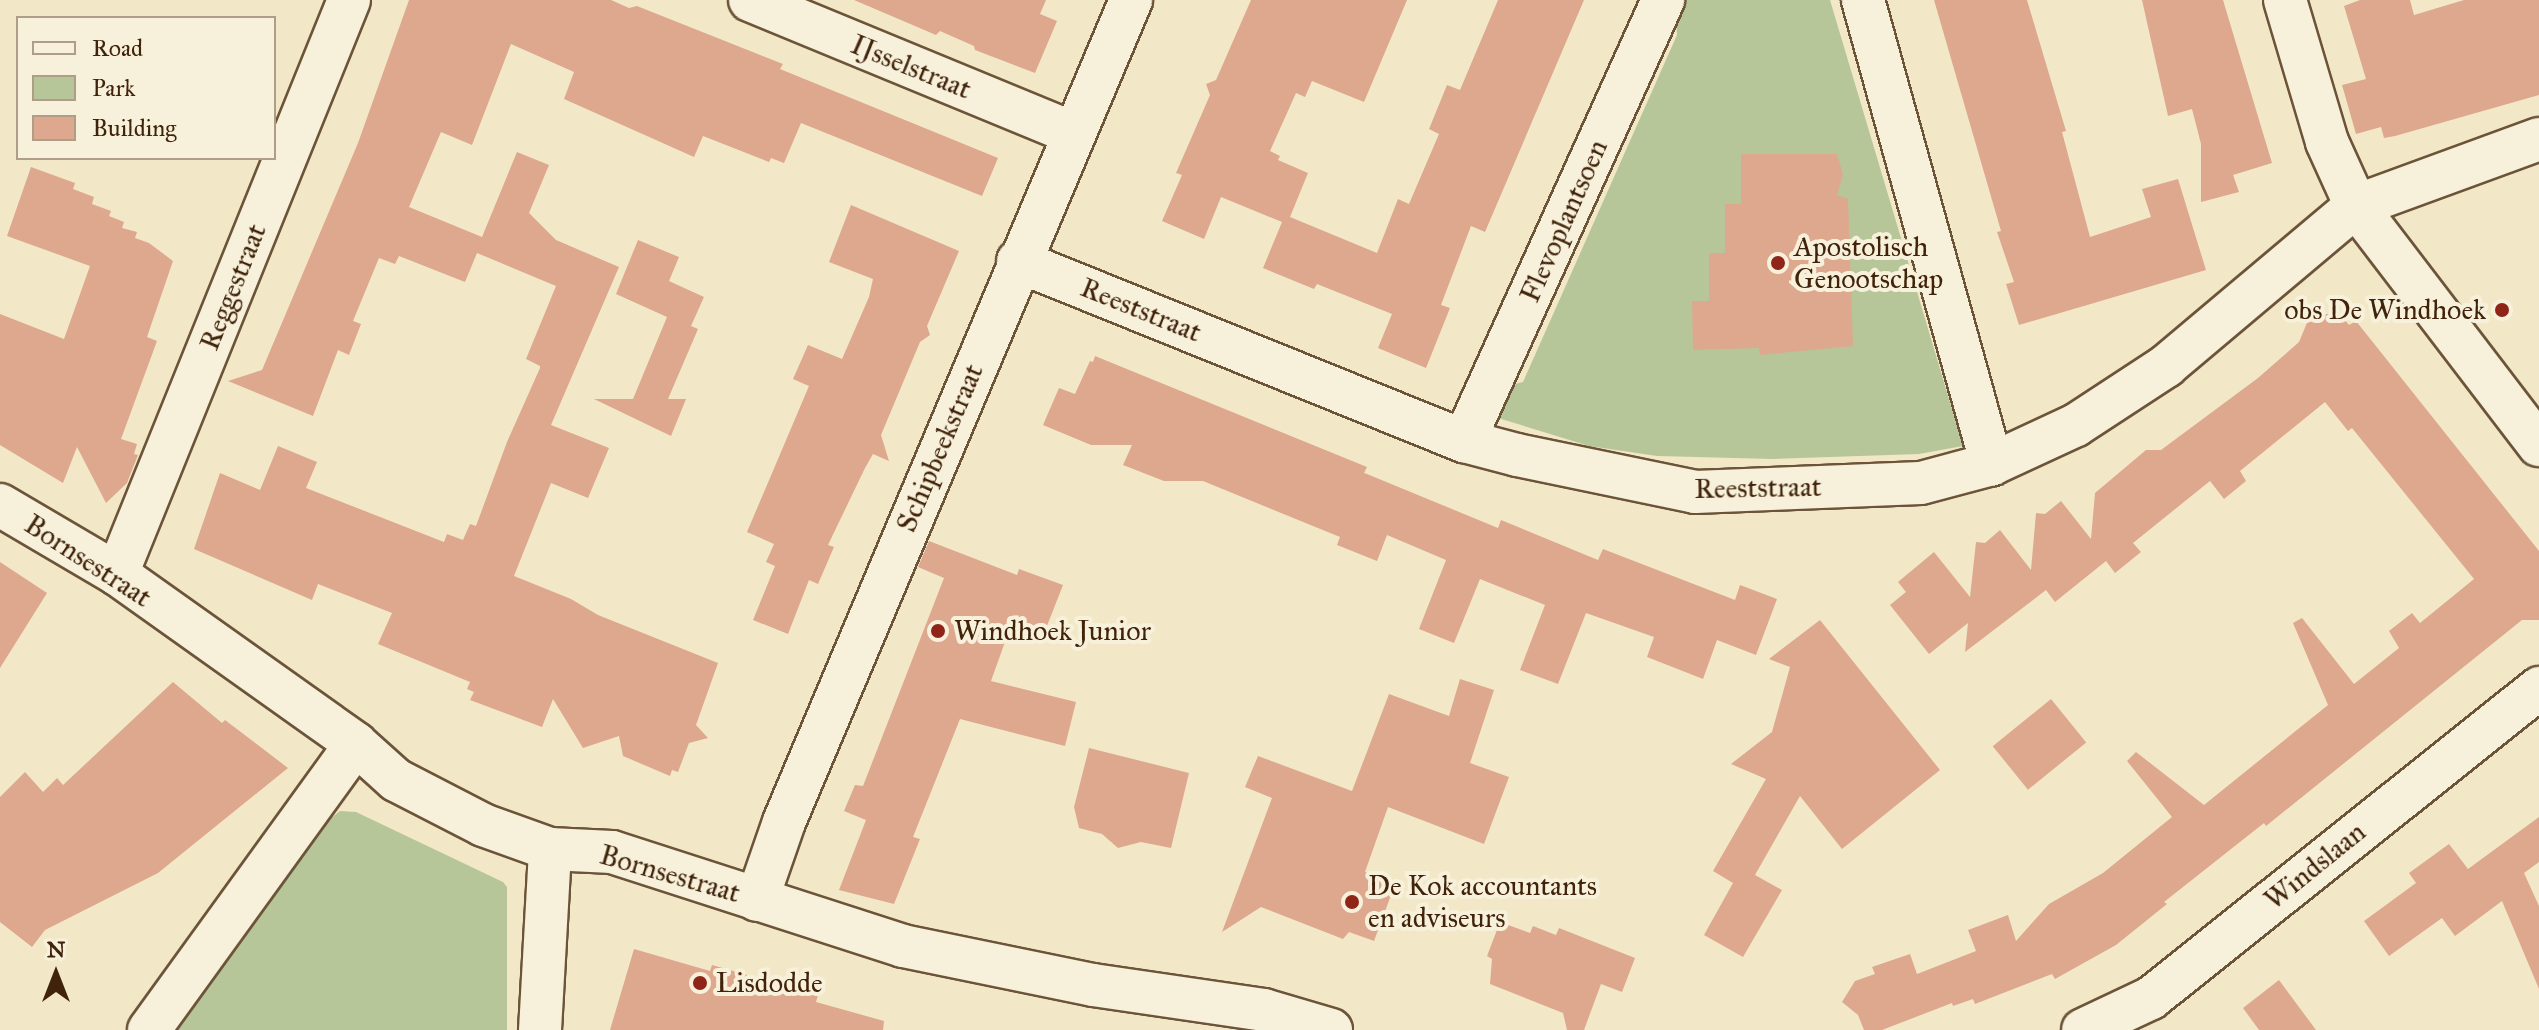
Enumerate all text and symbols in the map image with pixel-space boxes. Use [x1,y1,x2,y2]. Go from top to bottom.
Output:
legend [16,16,276,160]
street label: IJsselstraat [846,28,976,106]
text: Road [92,33,143,63]
text: Park [92,73,135,103]
text: Building [92,113,177,143]
street label: Flevoplantsoen [1513,135,1615,307]
street label: Reggestraat [192,219,274,355]
place label: Apostolisch Genootschap [1794,230,1943,296]
marker: Apostolisch Genootschap [1769,254,1787,272]
street label: Reeststraat [1076,271,1206,349]
place label: obs De Windhoek [2284,293,2486,327]
marker: obs De Windhoek [2493,301,2511,319]
street label: Schipbeekstraat [890,359,990,537]
street label: Reeststraat [1694,470,1822,506]
street label: Bornsestraat [18,508,158,614]
place label: Windhoek Junior [954,614,1151,648]
marker: Windhoek Junior [929,622,947,640]
street label: Windslaan [2258,815,2372,917]
street label: Bornsestraat [596,838,744,910]
place label: De Kok accountants en adviseurs [1368,869,1597,935]
marker: De Kok accountants en adviseurs [1343,893,1361,911]
north arrow [16,934,96,1014]
text: N [47,936,65,963]
place label: Lisdodde [716,966,823,1000]
marker: Lisdodde [691,974,709,992]

